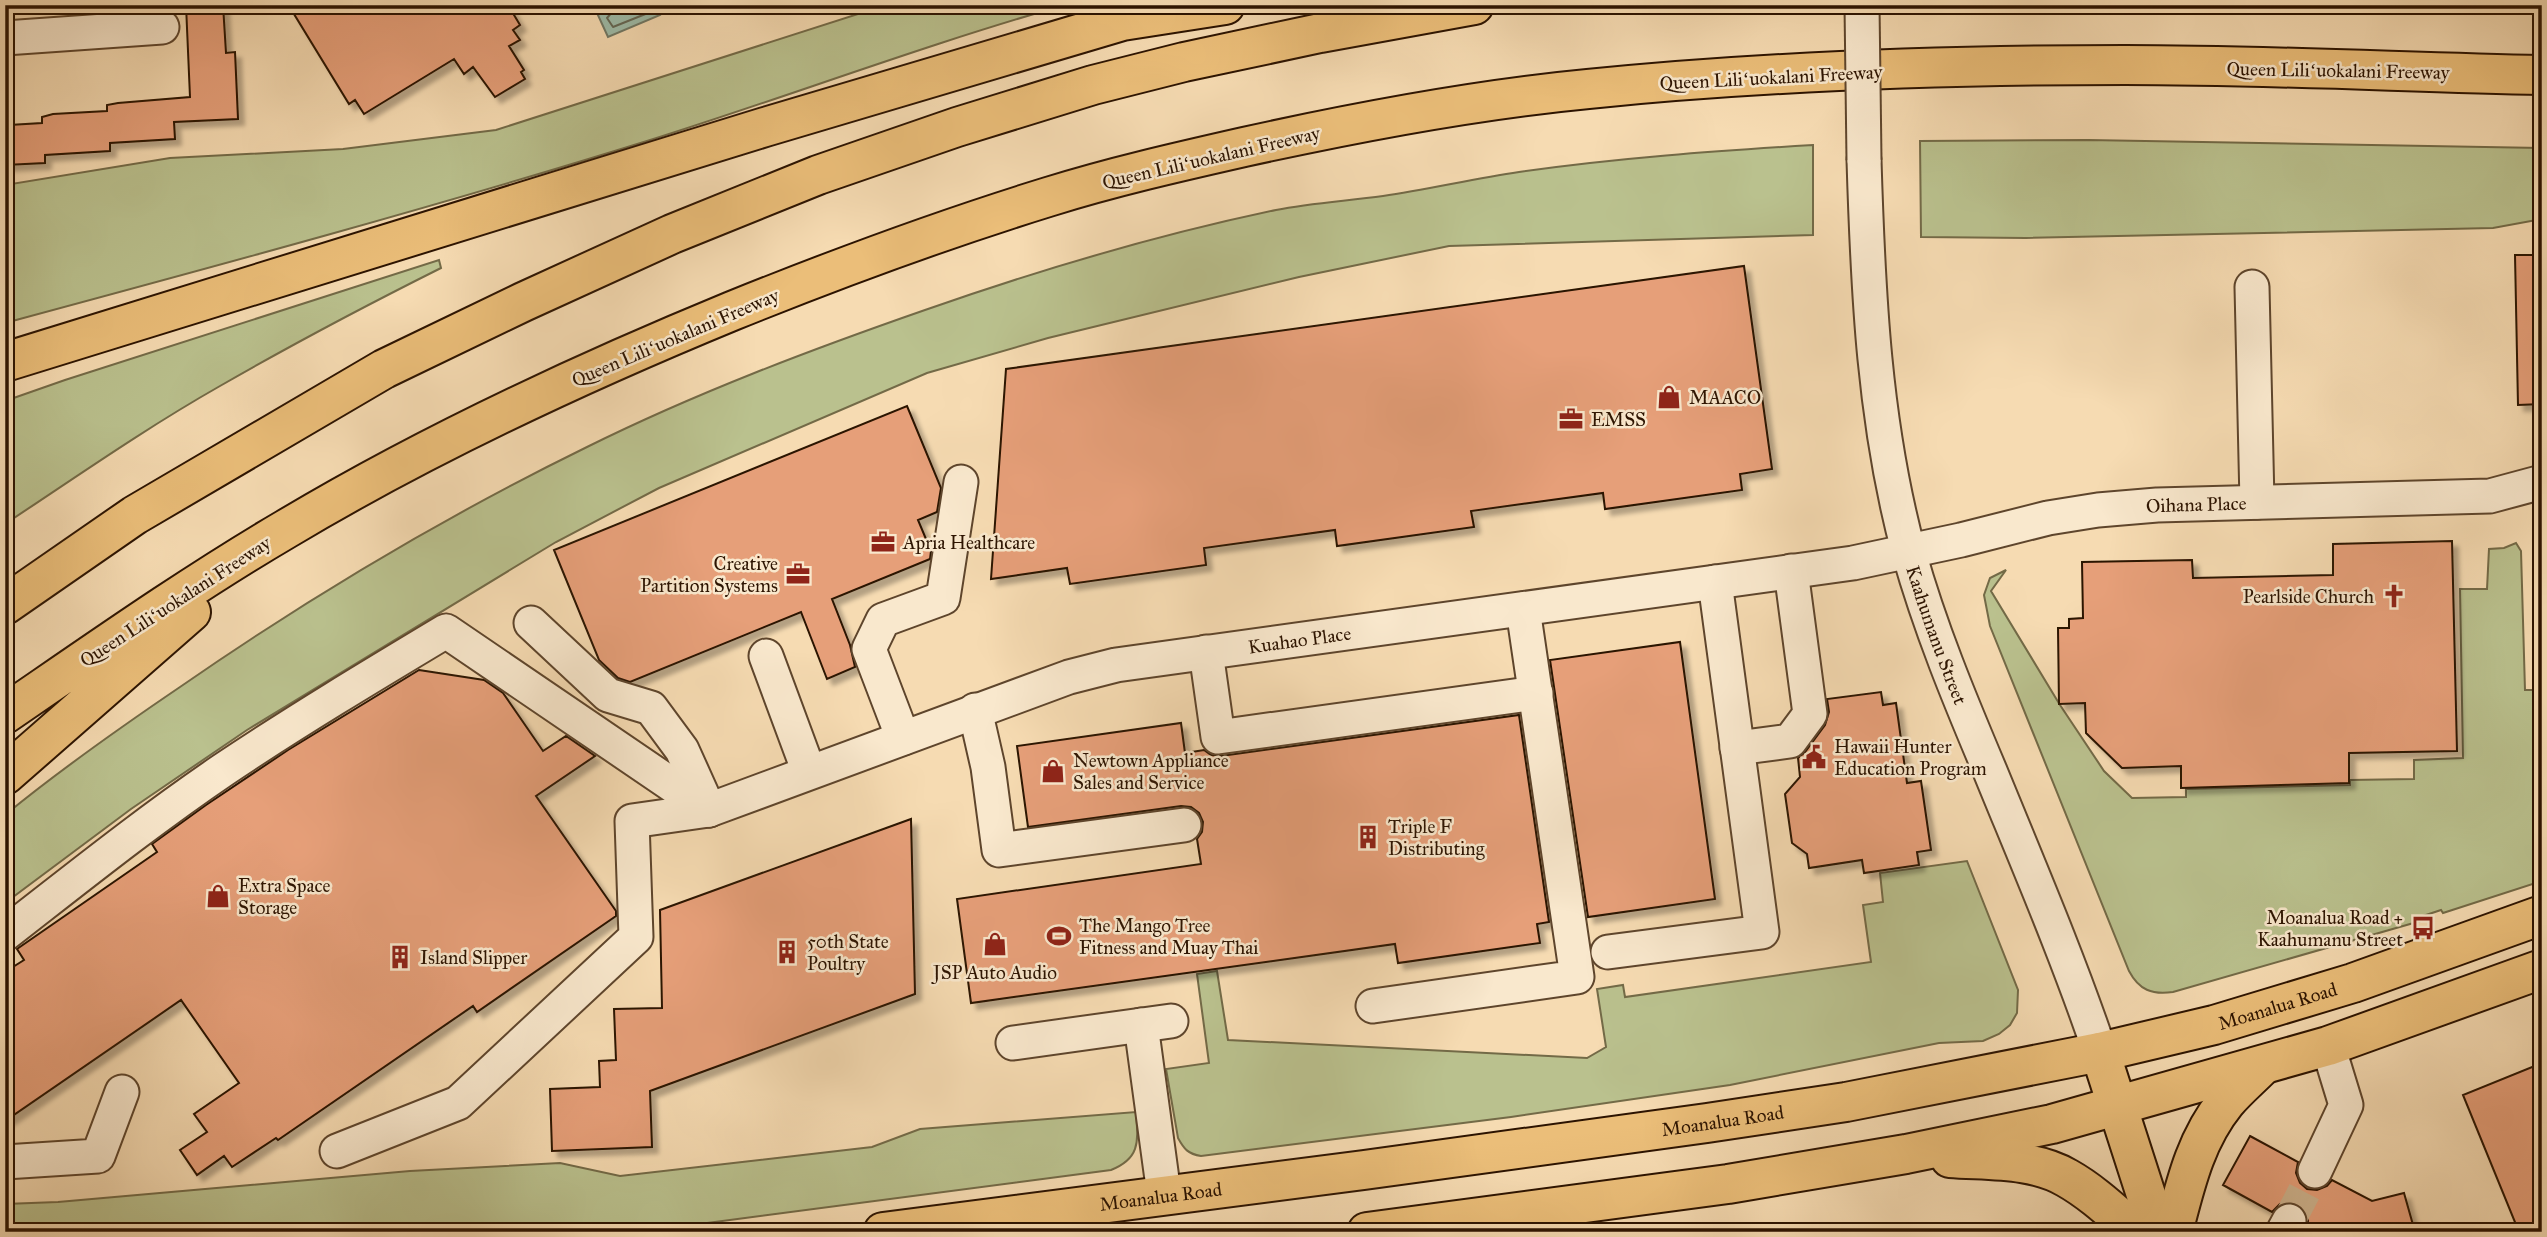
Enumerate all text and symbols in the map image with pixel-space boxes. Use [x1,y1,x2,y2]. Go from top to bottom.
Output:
street label: Queen Liliʻuokalani Freeway [2226,57,2451,84]
street label: Queen Liliʻuokalani Freeway [1659,60,1884,95]
street label: Queen Liliʻuokalani Freeway [1100,121,1323,194]
street label: Queen Liliʻuokalani Freeway [568,283,783,392]
shop icon: MAACO [1655,383,1683,411]
place label: MAACO [1689,386,1761,409]
office icon: EMSS [1557,405,1585,433]
place label: EMSS [1591,408,1646,431]
street label: Oihana Place [2145,492,2247,518]
office icon: Apria Healthcare [869,528,897,556]
street label: Queen Liliʻuokalani Freeway [76,530,276,672]
place label: Apria Healthcare [902,531,1035,554]
place label: Creative Partition Systems [640,552,778,597]
office icon: Creative Partition Systems [784,560,812,588]
street label: Kaahumanu Street [1901,563,1972,708]
church icon: Pearlside Church [2380,582,2408,610]
place label: Pearlside Church [2243,585,2374,608]
street label: Kuahao Place [1247,622,1353,659]
place label: Hawaii Hunter Education Program [1834,735,1987,781]
public building icon: Hawaii Hunter Education Program [1800,743,1828,771]
place label: Newtown Appliance Sales and Service [1073,749,1229,794]
shop icon: Newtown Appliance Sales and Service [1039,757,1067,785]
place label: Triple F Distributing [1388,815,1485,861]
building icon: Triple F Distributing [1354,823,1382,851]
place label: Extra Space Storage [238,874,331,920]
shop icon: Extra Space Storage [204,882,232,910]
place label: Moanalua Road + Kaahumanu Street [2257,906,2403,951]
place label: The Mango Tree Fitness and Muay Thai [1079,914,1259,959]
bus stop icon: Moanalua Road + Kaahumanu Street [2409,914,2437,942]
sports icon: The Mango Tree Fitness and Muay Thai [1045,922,1073,950]
place label: 50th State Poultry [807,930,889,975]
shop icon: JSP Auto Audio [981,930,1009,958]
building icon: 50th State Poultry [773,938,801,966]
building icon: Island Slipper [386,943,414,971]
place label: Island Slipper [420,946,528,969]
place label: JSP Auto Audio [931,961,1057,985]
street label: Moanalua Road [2215,977,2340,1035]
street label: Moanalua Road [1660,1100,1786,1141]
street label: Moanalua Road [1098,1177,1224,1216]

